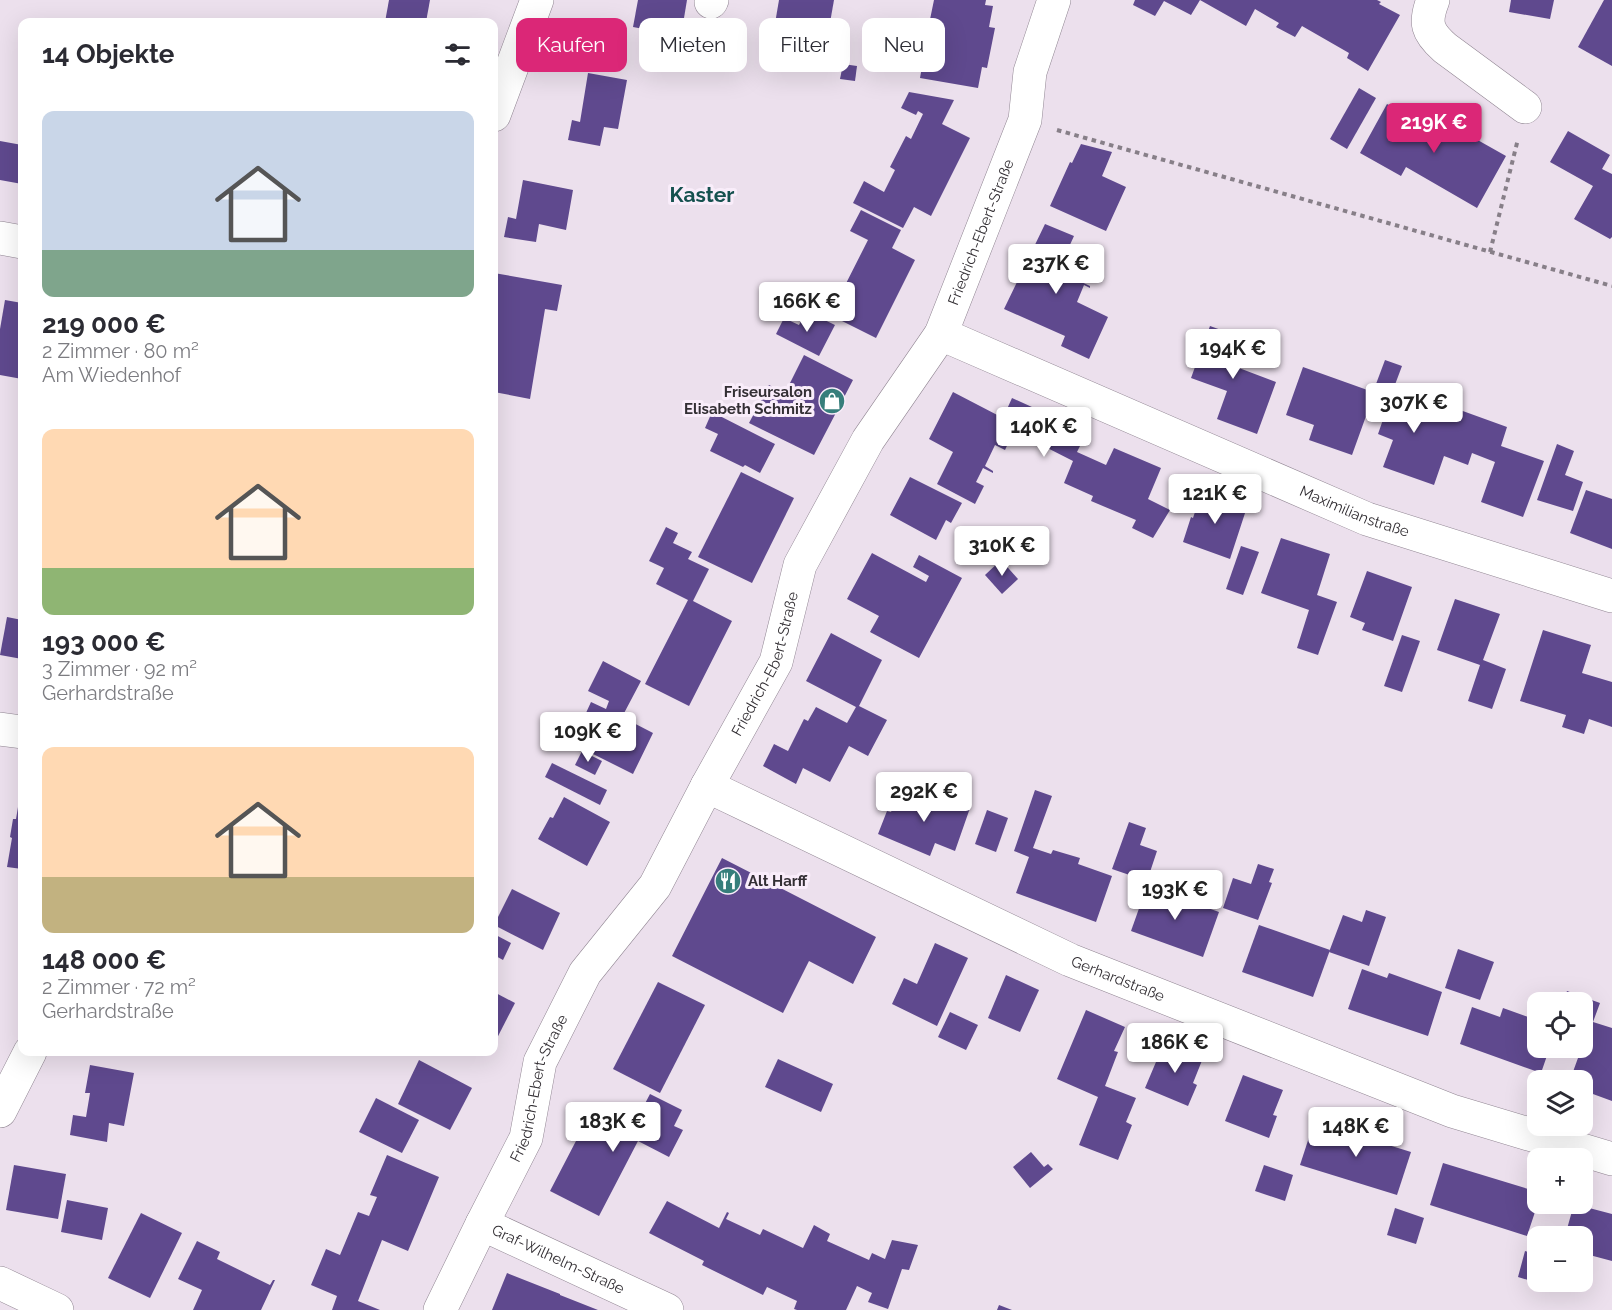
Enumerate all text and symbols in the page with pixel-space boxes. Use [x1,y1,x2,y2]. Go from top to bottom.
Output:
chip: Kaufen [516,18,627,72]
chip: Mieten [639,18,747,72]
chip: Filter [759,18,850,72]
chip: Neu [862,18,945,72]
icon: filters [441,38,474,71]
text: 14 Objekte [42,39,174,69]
pin: 219K € [1385,103,1483,154]
text: 219K € [1401,110,1467,134]
icon: home [204,150,312,258]
street label: Friedrich-Ebert-Straße [944,156,1018,308]
district label: Kaster [670,182,734,207]
pin: 237K € [1007,244,1105,295]
text: 237K € [1022,251,1090,275]
pin: 166K € [758,282,856,333]
text: 166K € [773,289,841,313]
text: 219 000 € [42,309,166,339]
pin: 194K € [1184,329,1282,380]
text: 194K € [1200,336,1266,360]
text: 2 Zimmer · 80 m² [42,339,199,363]
text: Am Wiedenhof [42,363,181,387]
place label: Friseursalon Elisabeth Schmitz [684,383,812,418]
pin: 307K € [1365,383,1463,434]
shop icon: Friseursalon Elisabeth Schmitz [817,386,847,416]
text: 307K € [1380,390,1448,414]
pin: 140K € [995,407,1093,458]
text: 140K € [1010,414,1078,438]
icon: home [204,468,312,576]
pin: 121K € [1166,474,1264,525]
text: 121K € [1183,481,1247,505]
street label: Maximilianstraße [1297,482,1412,541]
pin: 310K € [953,526,1051,577]
text: 310K € [968,533,1036,557]
street label: Friedrich-Ebert-Straße [728,590,802,739]
text: 193 000 € [42,627,166,657]
text: 3 Zimmer · 92 m² [42,657,197,681]
text: Gerhardstraße [42,681,174,705]
pin: 109K € [539,712,637,763]
text: 109K € [554,719,622,743]
pin: 292K € [875,772,973,823]
text: 292K € [890,779,958,803]
icon: home [204,786,312,894]
restaurant icon: Alt Harff [713,866,743,896]
pin: 193K € [1126,870,1224,921]
place label: Alt Harff [748,872,808,890]
text: 193K € [1142,877,1208,901]
text: 148 000 € [42,945,167,975]
street label: Gerhardstraße [1069,952,1167,1006]
text: 2 Zimmer · 72 m² [42,975,196,999]
map controls [1527,992,1593,1292]
button: locate [1527,992,1593,1058]
text: Gerhardstraße [42,999,174,1023]
street label: Friedrich-Ebert-Straße [506,1011,572,1165]
pin: 186K € [1126,1023,1224,1074]
text: 186K € [1141,1030,1209,1054]
button: layers [1527,1070,1593,1136]
pin: 183K € [564,1102,662,1153]
pin: 148K € [1307,1107,1405,1158]
text: 183K € [579,1109,647,1133]
text: 148K € [1322,1114,1390,1138]
button: + [1527,1148,1593,1214]
street label: Graf-Wilhelm-Straße [489,1221,627,1298]
button: − [1527,1226,1593,1292]

